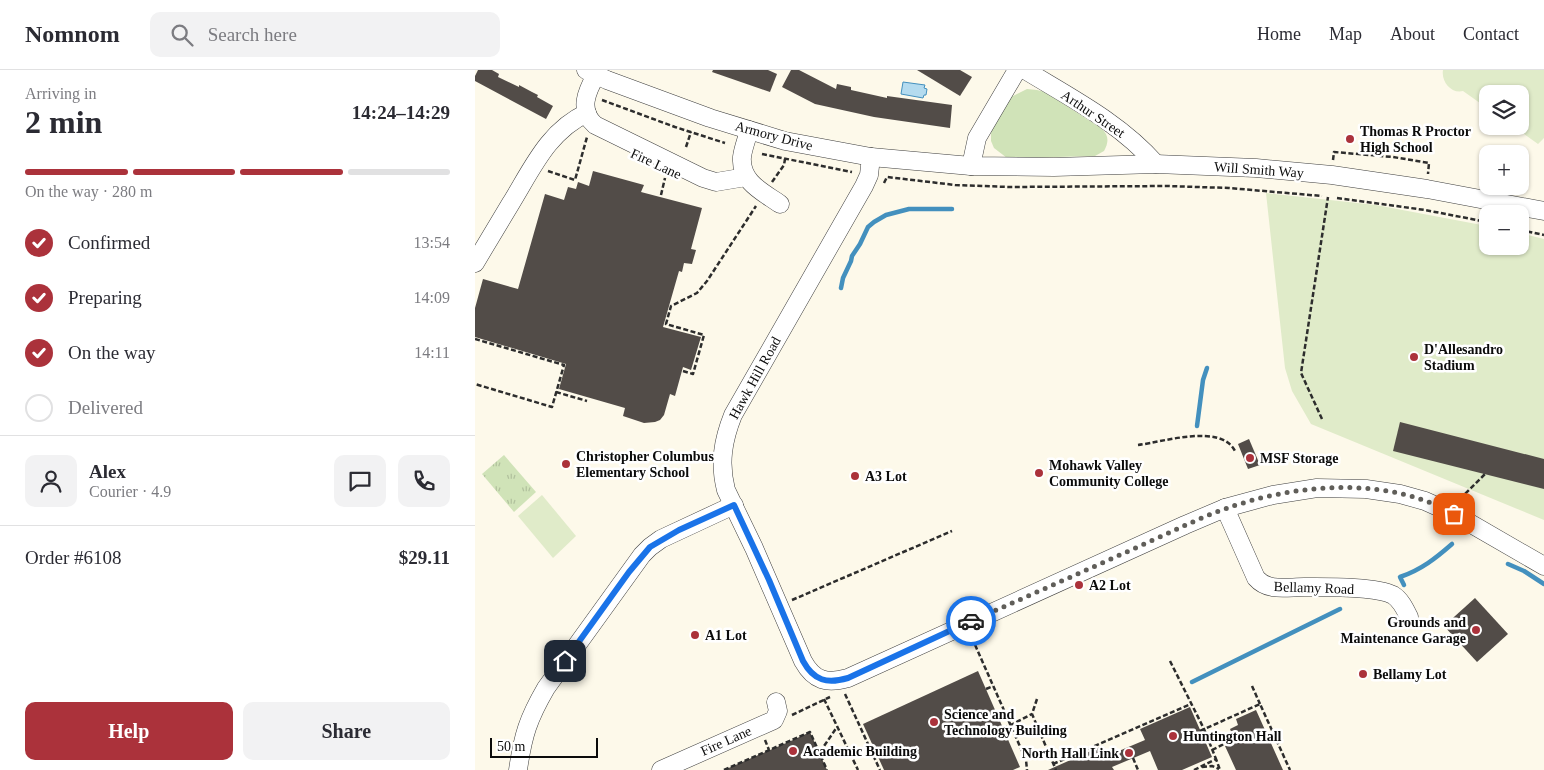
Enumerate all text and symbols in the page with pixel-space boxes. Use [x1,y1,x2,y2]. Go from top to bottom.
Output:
search box [150,12,500,57]
text: Nomnom [25,21,120,47]
icon: search [168,21,196,49]
text: Search here [208,24,297,45]
text: Home [1257,24,1301,44]
text: Map [1329,24,1362,44]
text: About [1390,24,1435,44]
text: Contact [1463,24,1519,44]
text: Arriving in [25,85,97,102]
map controls [1479,85,1529,255]
button: layers [1479,85,1529,135]
street label: Arthur Street [1058,87,1128,141]
text: 14:24–14:29 [352,102,450,123]
text: 2 min [25,104,102,140]
street label: Armory Drive [734,118,814,154]
place label: Thomas R Proctor High School [1360,124,1471,155]
marker: Thomas R Proctor High School [1344,133,1356,145]
button: + [1479,145,1529,195]
street label: Fire Lane [628,146,684,182]
street label: Will Smith Way [1214,159,1304,181]
text: On the way · 280 m [25,183,153,200]
button: − [1479,205,1529,255]
icon: check [25,229,53,257]
text: Confirmed [68,232,150,253]
text: 13:54 [414,234,450,251]
icon: check [25,284,53,312]
text: Preparing [68,287,142,308]
text: 14:09 [414,289,450,306]
street label: Hawk Hill Road [726,334,784,422]
icon: check [25,339,53,367]
text: On the way [68,342,156,363]
place label: D'Allesandro Stadium [1424,342,1503,373]
text: 14:11 [414,344,450,361]
marker: D'Allesandro Stadium [1408,351,1420,363]
text: Delivered [68,397,143,418]
place label: Christopher Columbus Elementary School [576,449,714,480]
place label: MSF Storage [1260,451,1338,466]
marker: MSF Storage [1244,452,1256,464]
button: person [25,455,77,507]
button: chat [334,455,386,507]
button: phone [398,455,450,507]
marker: Christopher Columbus Elementary School [560,458,572,470]
place label: Mohawk Valley Community College [1049,458,1168,489]
text: Alex [89,461,126,482]
marker: Mohawk Valley Community College [1033,467,1045,479]
place label: A3 Lot [865,469,907,484]
marker: A3 Lot [849,470,861,482]
text: Courier · 4.9 [89,483,171,500]
pin [1433,493,1475,535]
icon: bag [1440,500,1468,528]
text: Order #6108 [25,547,122,568]
text: $29.11 [399,547,450,568]
place label: A2 Lot [1089,578,1131,593]
marker: A2 Lot [1073,579,1085,591]
street label: Bellamy Road [1274,579,1354,597]
courier [946,596,996,646]
icon: car [957,607,985,635]
place label: Grounds and Maintenance Garage [1340,615,1466,646]
marker: Grounds and Maintenance Garage [1470,624,1482,636]
place label: A1 Lot [705,628,747,643]
marker: A1 Lot [689,629,701,641]
pin [544,640,586,682]
icon: home [551,647,579,675]
place label: Bellamy Lot [1373,667,1447,682]
marker: Bellamy Lot [1357,668,1369,680]
button: Help [25,702,233,760]
button: Share [243,702,450,760]
place label: Science and Technology Building [944,707,1067,738]
marker: Science and Technology Building [928,716,940,728]
street label: Fire Lane [698,723,754,759]
place label: Huntington Hall [1183,729,1282,744]
marker: Huntington Hall [1167,730,1179,742]
scale bar [490,735,597,758]
text: 50 m [497,739,525,754]
place label: Academic Building [803,744,917,759]
marker: Academic Building [787,745,799,757]
place label: North Hall Link [1022,746,1119,761]
marker: North Hall Link [1123,747,1135,759]

